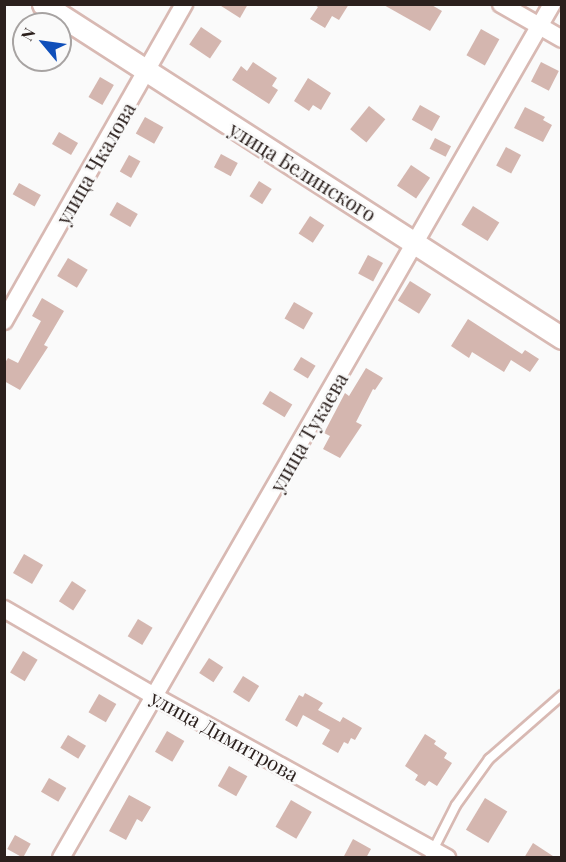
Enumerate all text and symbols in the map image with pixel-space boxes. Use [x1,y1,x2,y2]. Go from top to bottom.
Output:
north arrow [12,12,72,72]
text: N [16,24,40,44]
street label: улица Чкалова [50,98,140,228]
street label: улица Белинского [225,116,381,226]
street label: улица Тукаева [264,368,352,496]
street label: улица Димитрова [147,684,303,786]

